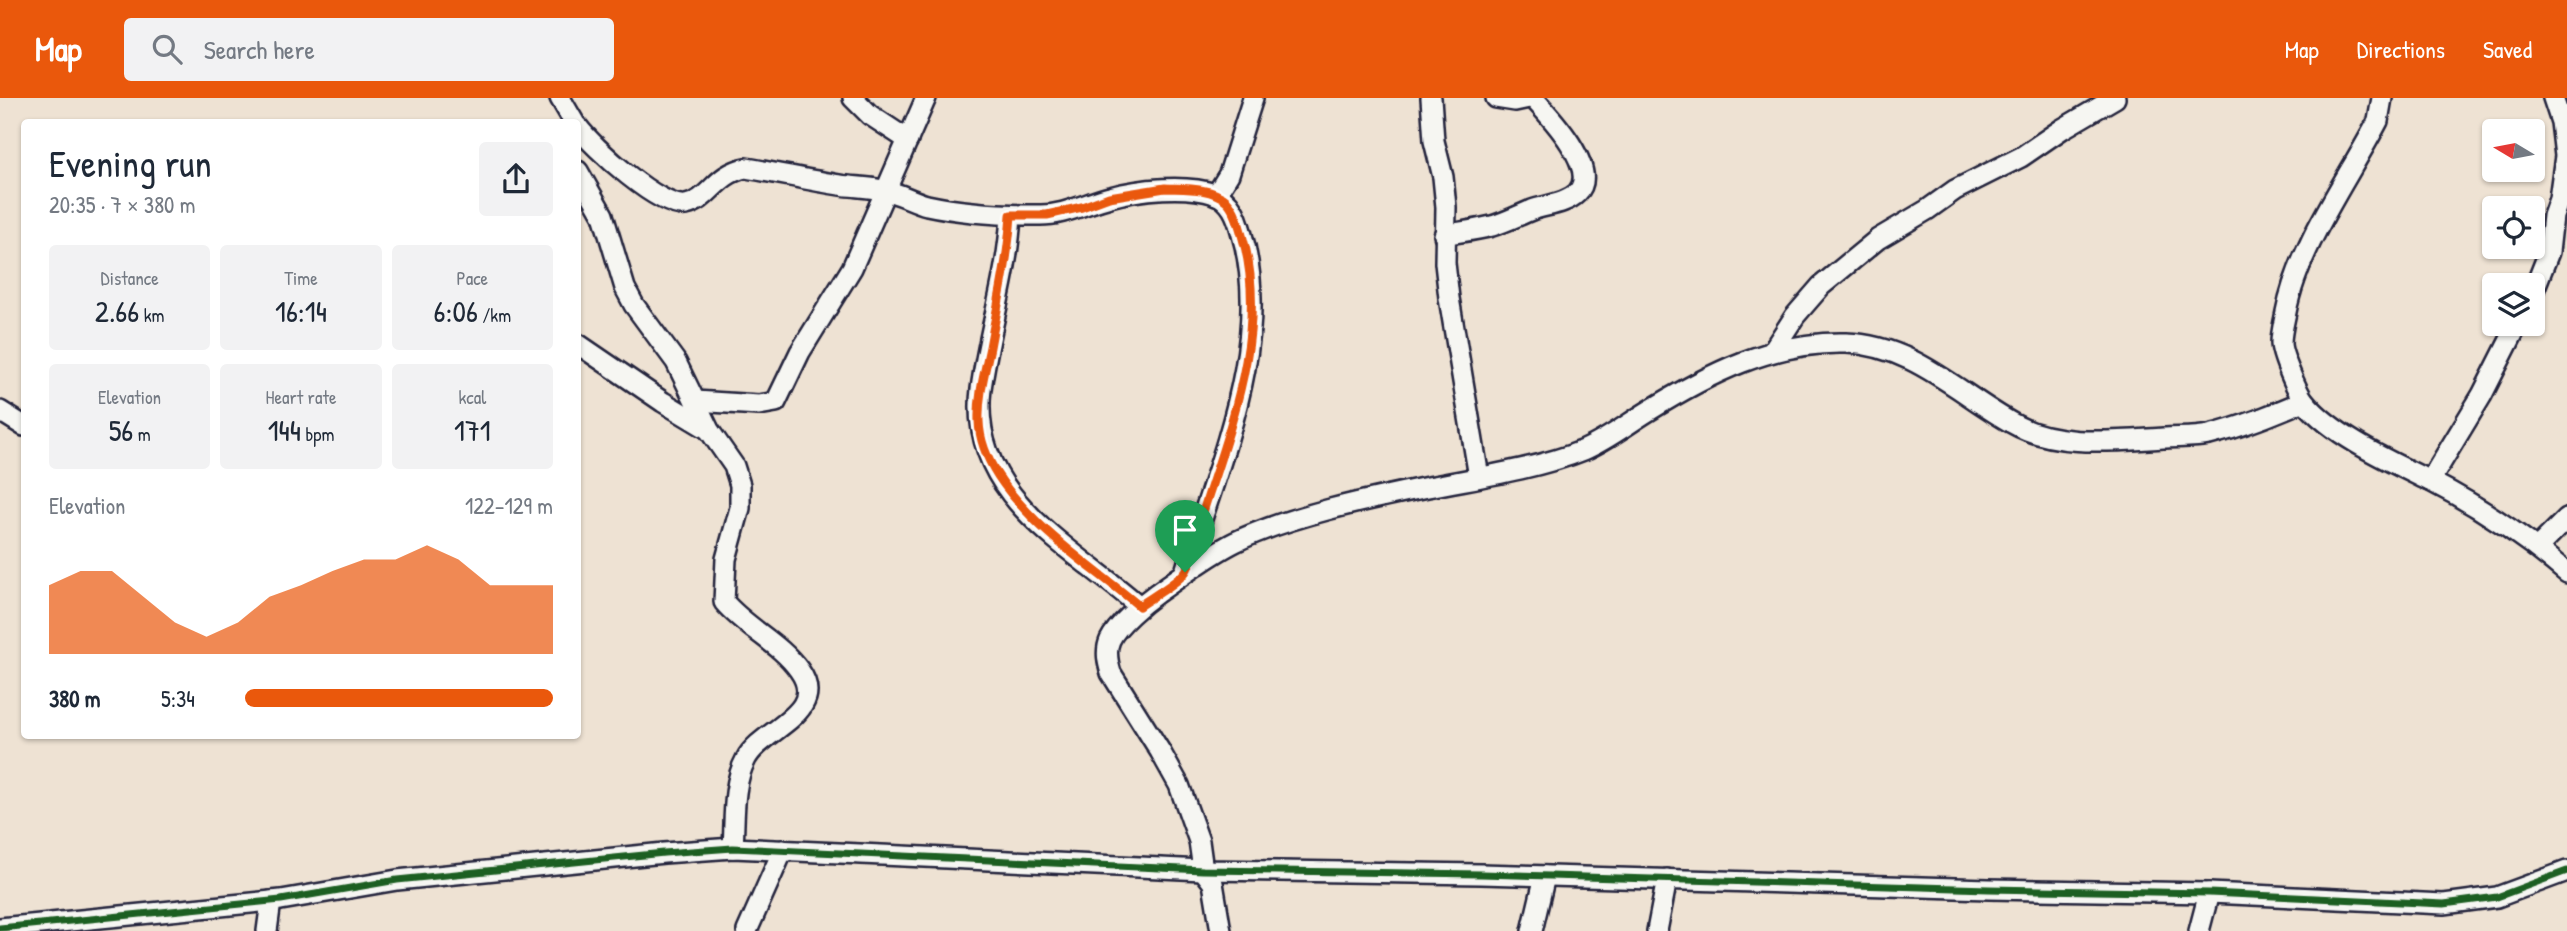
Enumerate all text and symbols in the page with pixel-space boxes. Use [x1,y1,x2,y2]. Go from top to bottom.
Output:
search box [124,18,614,81]
text: Map [35,27,82,71]
icon: search [148,30,186,68]
text: Search here [204,32,315,67]
text: Map [2285,33,2319,65]
text: Directions [2357,33,2445,65]
text: Saved [2483,33,2532,65]
north arrow [2482,119,2544,182]
map controls [2482,119,2545,336]
text: Evening run [49,137,212,189]
button: share [479,142,553,216]
text: 20:35 · 7 × 380 m [49,189,195,220]
button: locate [2482,196,2545,259]
text: Distance [101,265,159,291]
text: Time [284,265,318,291]
text: Pace [457,265,488,291]
button: layers [2482,273,2545,336]
text: 2.66 [95,291,139,331]
text: 16:14 [275,291,327,331]
text: 6:06 [434,291,478,331]
text: km [139,302,164,328]
text: /km [478,302,511,328]
text: Elevation [98,384,161,410]
text: Heart rate [266,384,336,410]
text: kcal [458,384,486,410]
text: 56 [109,410,133,450]
text: 144 [268,410,301,450]
text: 171 [454,410,491,450]
text: m [133,421,151,447]
text: bpm [301,421,334,447]
text: Elevation [49,490,125,521]
text: 122–129 m [465,490,553,521]
pin [1155,500,1215,572]
icon: arrive [1166,511,1204,549]
text: 380 m [49,683,101,714]
text: 5:34 [161,683,195,714]

